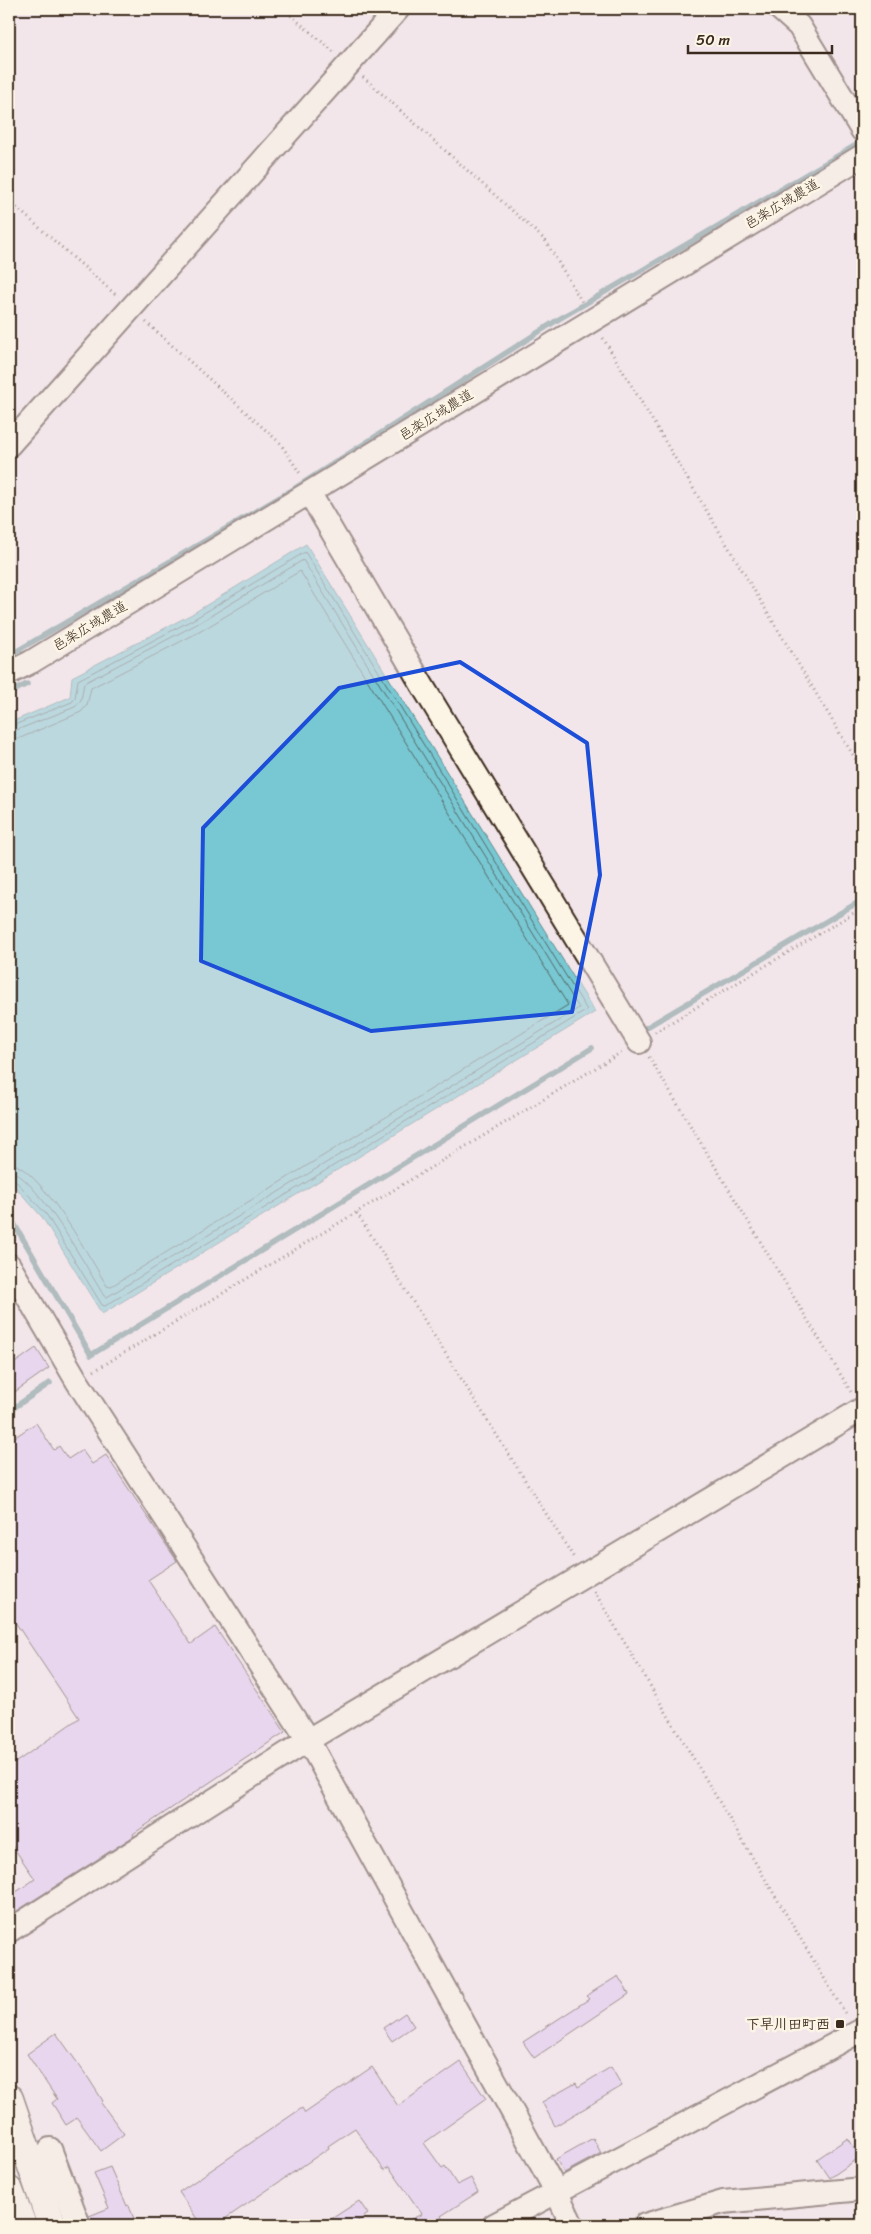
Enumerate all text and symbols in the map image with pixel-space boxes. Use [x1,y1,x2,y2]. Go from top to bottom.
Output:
scale bar [688,22,832,54]
text: 50 m [696,27,731,53]
street label: 邑楽広域農道 [740,172,824,236]
street label: 邑楽広域農道 [394,382,478,448]
street label: 邑楽広域農道 [48,594,132,658]
place label: 下早川田町西 [746,2012,830,2037]
marker: 下早川田町西 [834,2018,846,2030]

